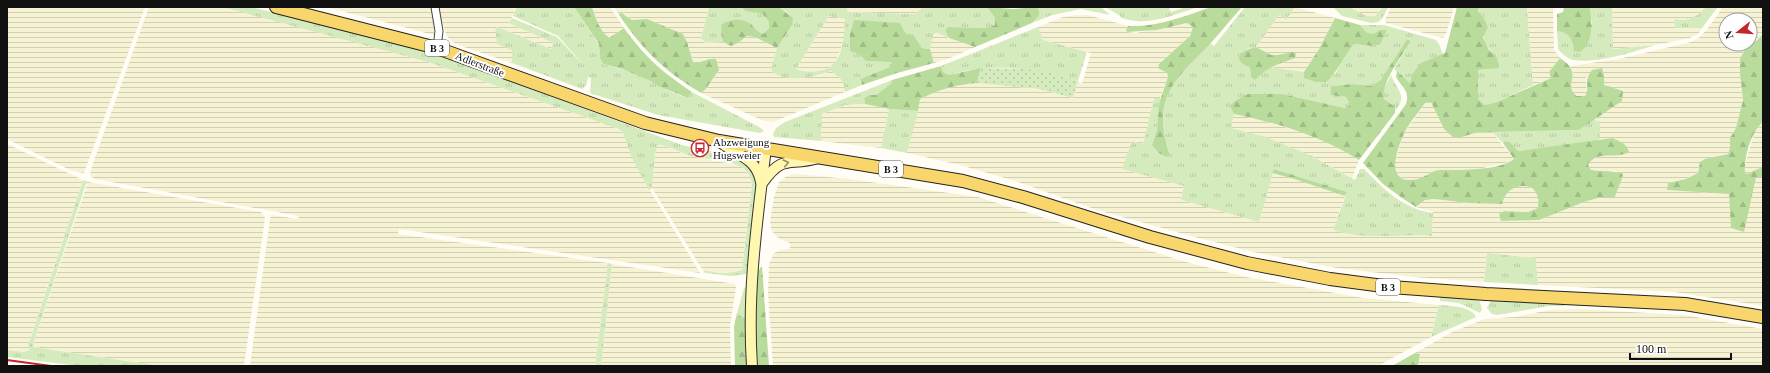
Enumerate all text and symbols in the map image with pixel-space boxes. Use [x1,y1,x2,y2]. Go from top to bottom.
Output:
north arrow [1718,12,1758,52]
text: N [1722,29,1735,40]
road number: B 3 [425,40,449,56]
street label: Adlerstraße [454,49,506,79]
place label: Abzweigung Hugsweier [713,136,770,161]
bus stop icon: Abzweigung Hugsweier [690,138,710,158]
one-way arrow [783,159,790,168]
road number: B 3 [879,161,903,177]
road number: B 3 [1376,279,1400,295]
scale bar [1630,335,1731,361]
text: 100 m [1636,342,1667,356]

